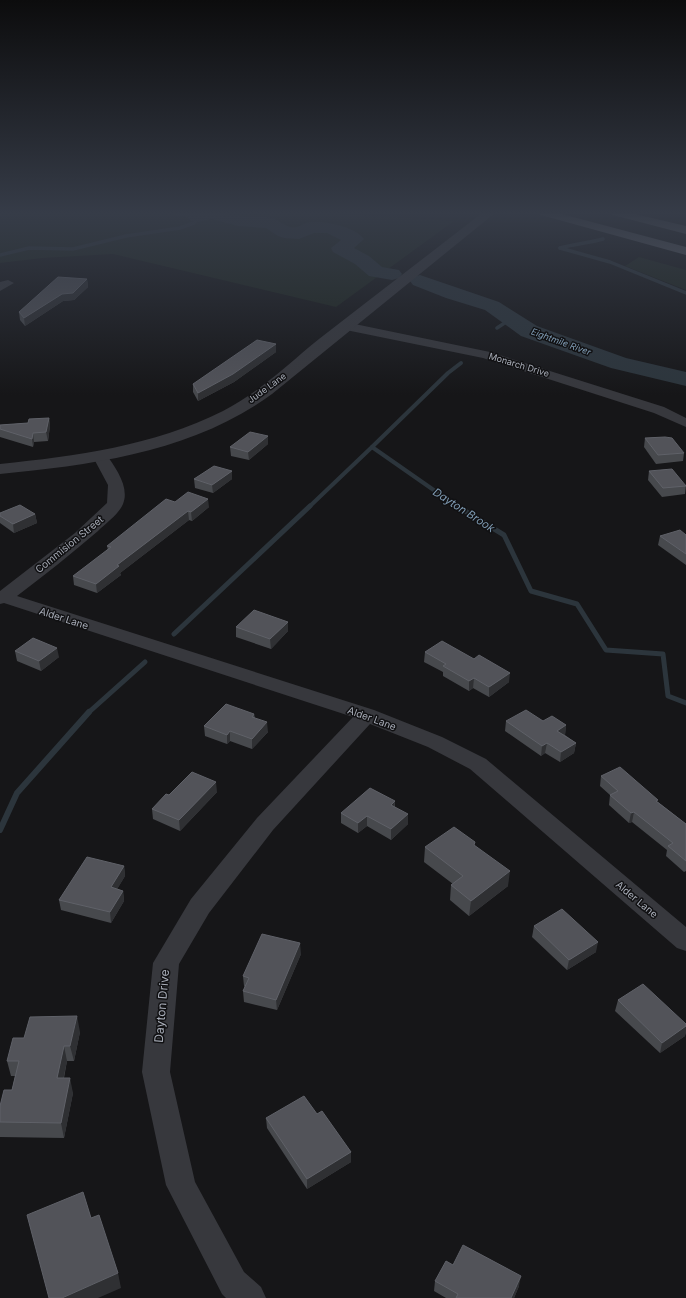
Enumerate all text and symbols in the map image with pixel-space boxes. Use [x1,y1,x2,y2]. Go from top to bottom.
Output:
water label: Eightmile River [530,326,593,358]
street label: Monarch Drive [488,350,551,379]
street label: Jude Lane [245,370,288,405]
water label: Dayton Brook [430,485,498,536]
street label: Commision Street [33,512,106,575]
street label: Alder Lane [38,604,90,632]
street label: Alder Lane [346,704,398,732]
street label: Alder Lane [614,878,660,920]
street label: Dayton Drive [151,969,172,1043]

